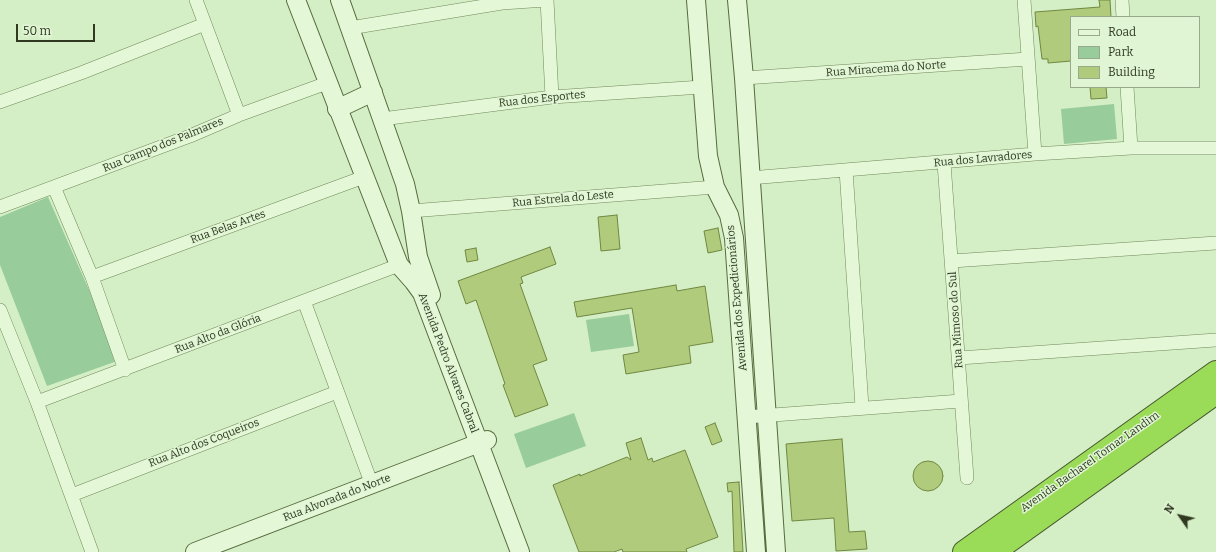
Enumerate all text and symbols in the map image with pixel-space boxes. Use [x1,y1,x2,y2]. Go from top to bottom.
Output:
scale bar [18,16,97,42]
legend [1070,16,1200,88]
text: 50 m [23,24,51,38]
text: Road [1108,25,1136,39]
text: Park [1108,45,1133,59]
street label: Rua Miracema do Norte [825,58,947,80]
text: Building [1108,65,1155,79]
street label: Rua dos Esportes [498,88,586,110]
street label: Rua Campo dos Palmares [101,115,225,175]
street label: Rua dos Lavradores [933,148,1033,170]
street label: Rua Estrela do Leste [512,188,614,210]
street label: Rua Belas Artes [189,207,267,247]
street label: Avenida dos Expedicionários [724,224,750,372]
street label: Rua Mimoso do Sul [946,271,966,369]
street label: Avenida Pedro Alvares Cabral [415,291,481,435]
street label: Rua Alto da Glória [173,311,263,357]
street label: Avenida Bacharel Tomaz Landim [1018,409,1162,515]
street label: Rua Alto dos Coqueiros [147,416,261,470]
street label: Rua Alvorada do Norte [281,471,393,525]
north arrow [1160,496,1200,536]
text: N [1162,502,1177,516]

